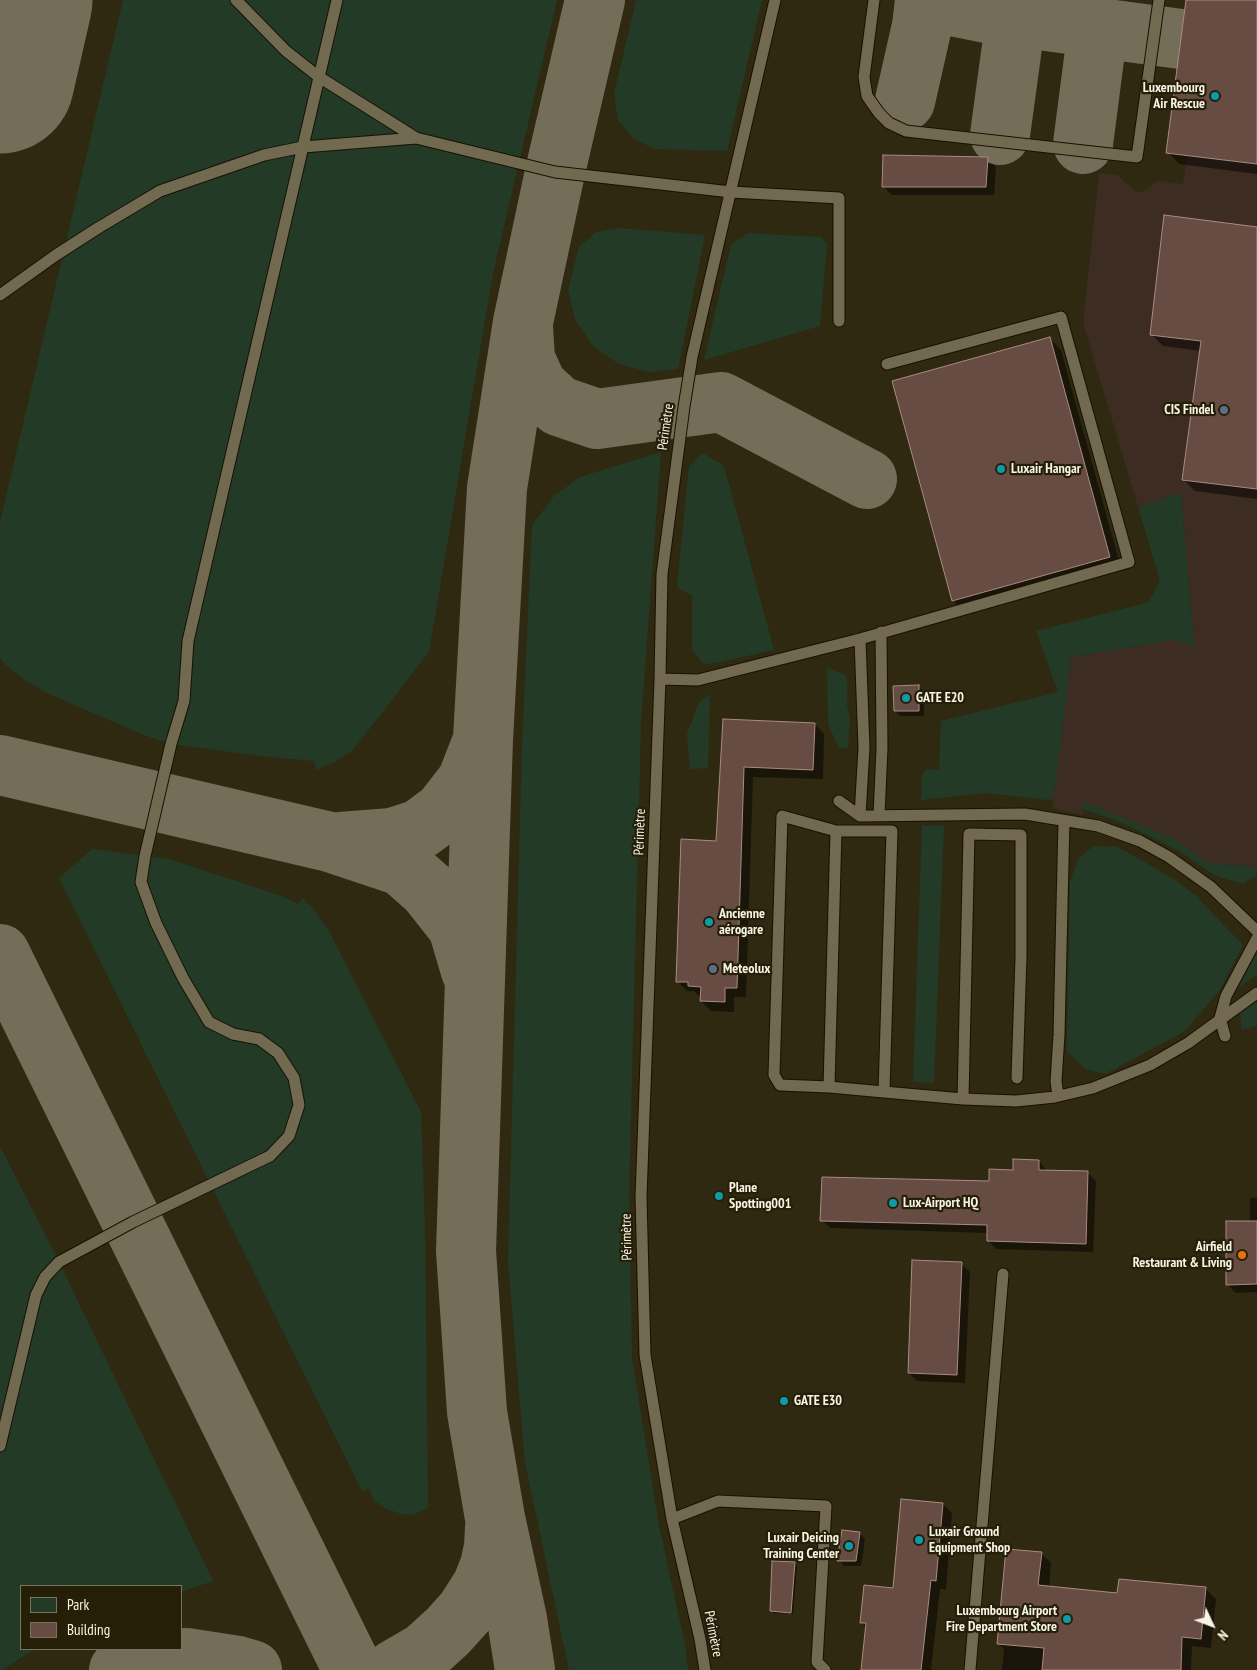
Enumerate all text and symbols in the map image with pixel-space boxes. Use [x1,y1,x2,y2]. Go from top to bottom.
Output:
place label: Luxembourg Air Rescue [1143,80,1205,112]
marker: Luxembourg Air Rescue [1209,90,1221,102]
place label: CIS Findel [1164,402,1214,418]
street label: Périmètre [654,403,678,451]
marker: CIS Findel [1218,404,1230,416]
place label: Luxair Hangar [1011,461,1081,477]
marker: Luxair Hangar [995,463,1007,475]
place label: GATE E20 [916,690,964,706]
marker: GATE E20 [900,692,912,704]
street label: Périmètre [631,808,649,856]
place label: Ancienne aérogare [719,906,765,939]
marker: Ancienne aérogare [703,916,715,928]
place label: Meteolux [723,961,770,977]
marker: Meteolux [707,963,719,975]
place label: Plane Spotting001 [729,1180,791,1212]
marker: Plane Spotting001 [713,1190,725,1202]
place label: Lux-Airport HQ [903,1195,978,1211]
marker: Lux-Airport HQ [887,1197,899,1209]
street label: Périmètre [618,1213,636,1261]
place label: Airfield Restaurant & Living [1133,1239,1232,1272]
marker: Airfield Restaurant & Living [1236,1249,1248,1261]
place label: GATE E30 [794,1393,842,1409]
marker: GATE E30 [778,1395,790,1407]
place label: Luxair Ground Equipment Shop [929,1524,1010,1556]
place label: Luxair Deicing Training Center [763,1530,839,1562]
marker: Luxair Ground Equipment Shop [913,1534,925,1546]
marker: Luxair Deicing Training Center [843,1540,855,1552]
legend [20,1585,182,1650]
text: Park [67,1595,89,1614]
north arrow [1187,1600,1237,1650]
place label: Luxembourg Airport Fire Department Store [946,1603,1057,1635]
street label: Périmètre [700,1609,726,1659]
marker: Luxembourg Airport Fire Department Store [1061,1613,1073,1625]
text: Building [67,1620,110,1639]
text: N [1214,1626,1232,1644]

